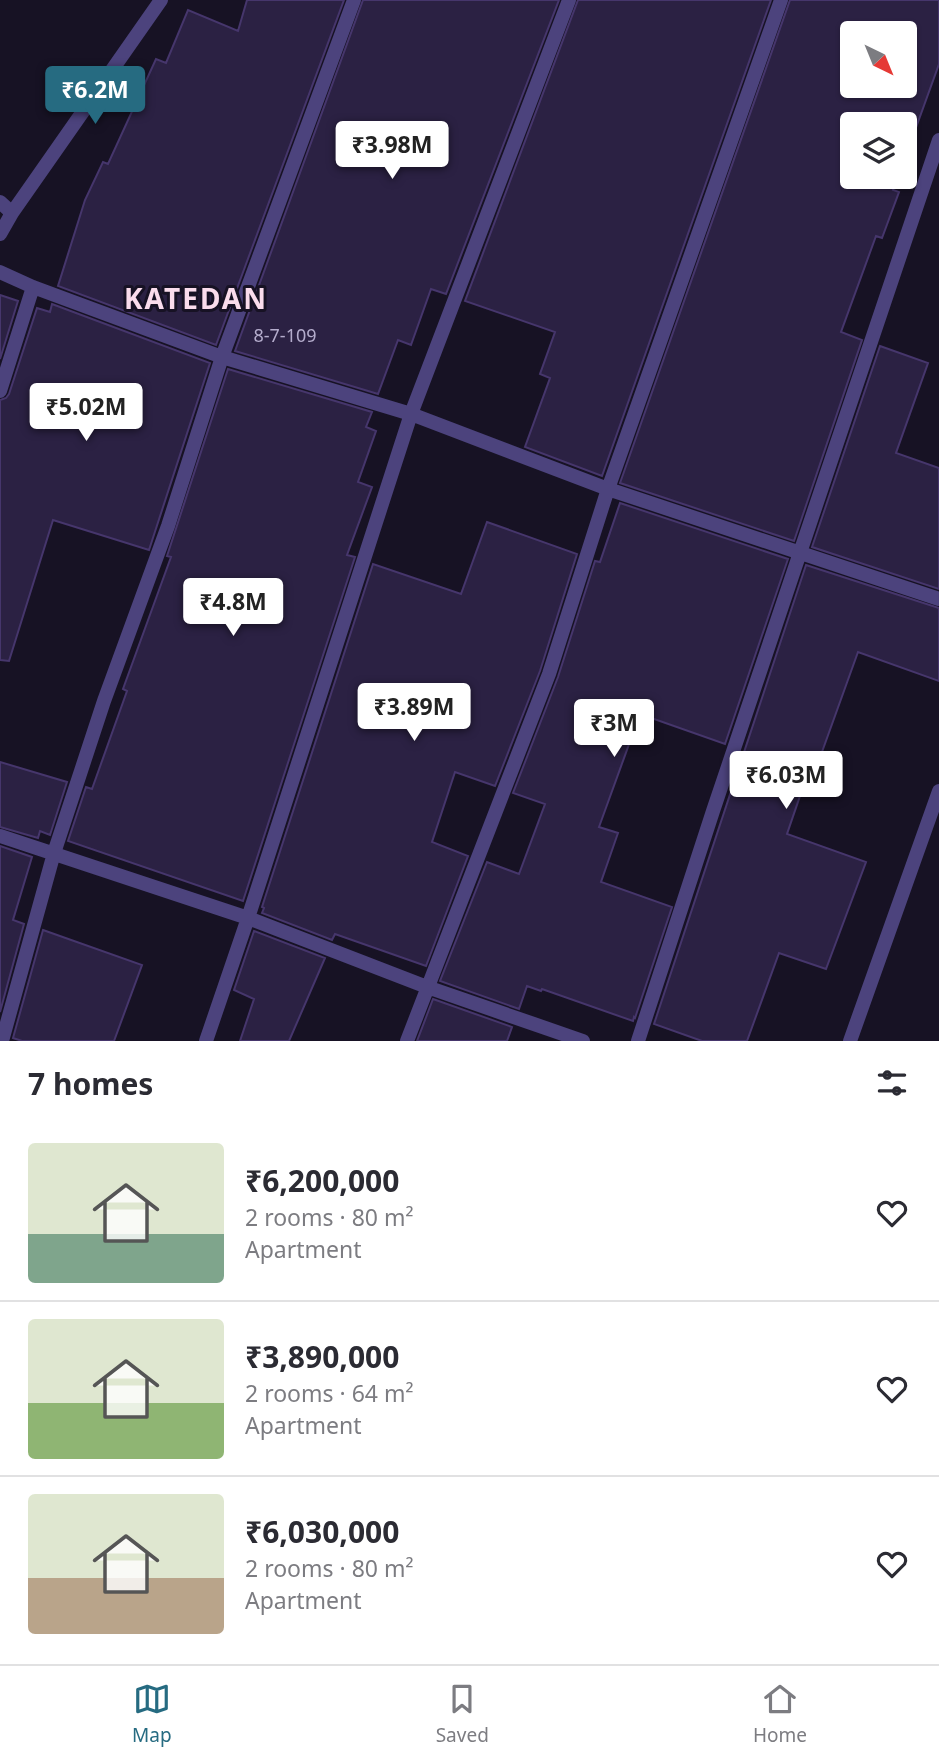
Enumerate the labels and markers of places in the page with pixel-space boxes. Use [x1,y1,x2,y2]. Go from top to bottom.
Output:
pin: ₹6.2M [46,66,144,126]
pin: ₹3.98M [335,122,449,181]
pin: ₹5.02M [29,384,143,443]
pin: ₹4.8M [184,578,282,638]
pin: ₹3.89M [357,684,471,743]
pin: ₹3M [580,700,648,759]
pin: ₹6.03M [729,752,843,811]

